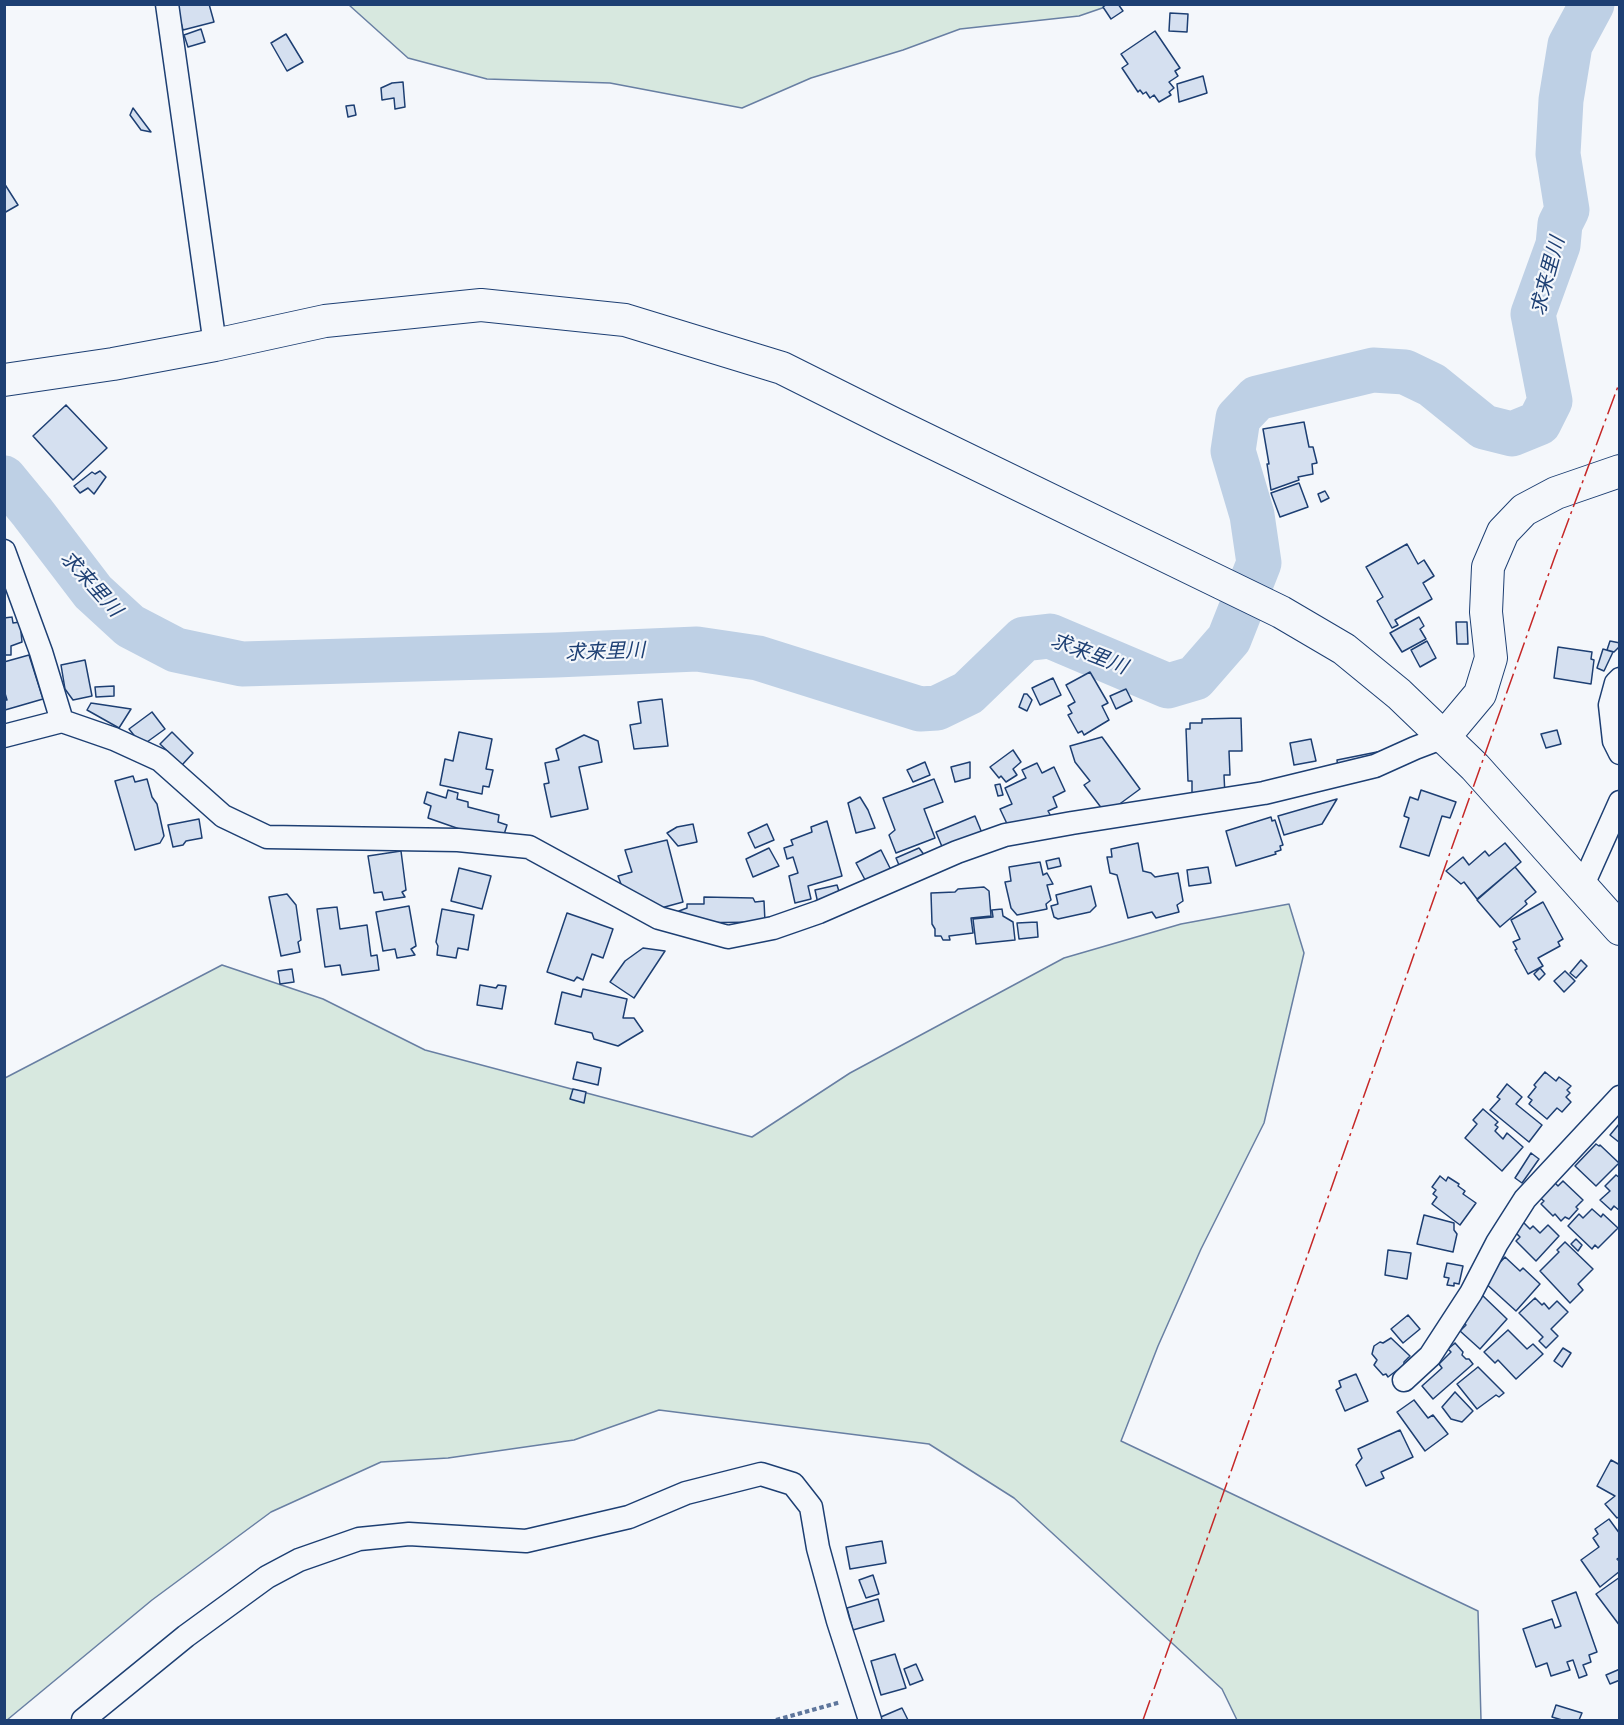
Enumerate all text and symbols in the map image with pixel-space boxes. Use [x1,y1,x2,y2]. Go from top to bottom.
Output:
water label: 求来里川 [1526,234,1570,318]
water label: 求来里川 [55,546,127,622]
water label: 求来里川 [1047,628,1131,680]
water label: 求来里川 [565,639,645,665]

